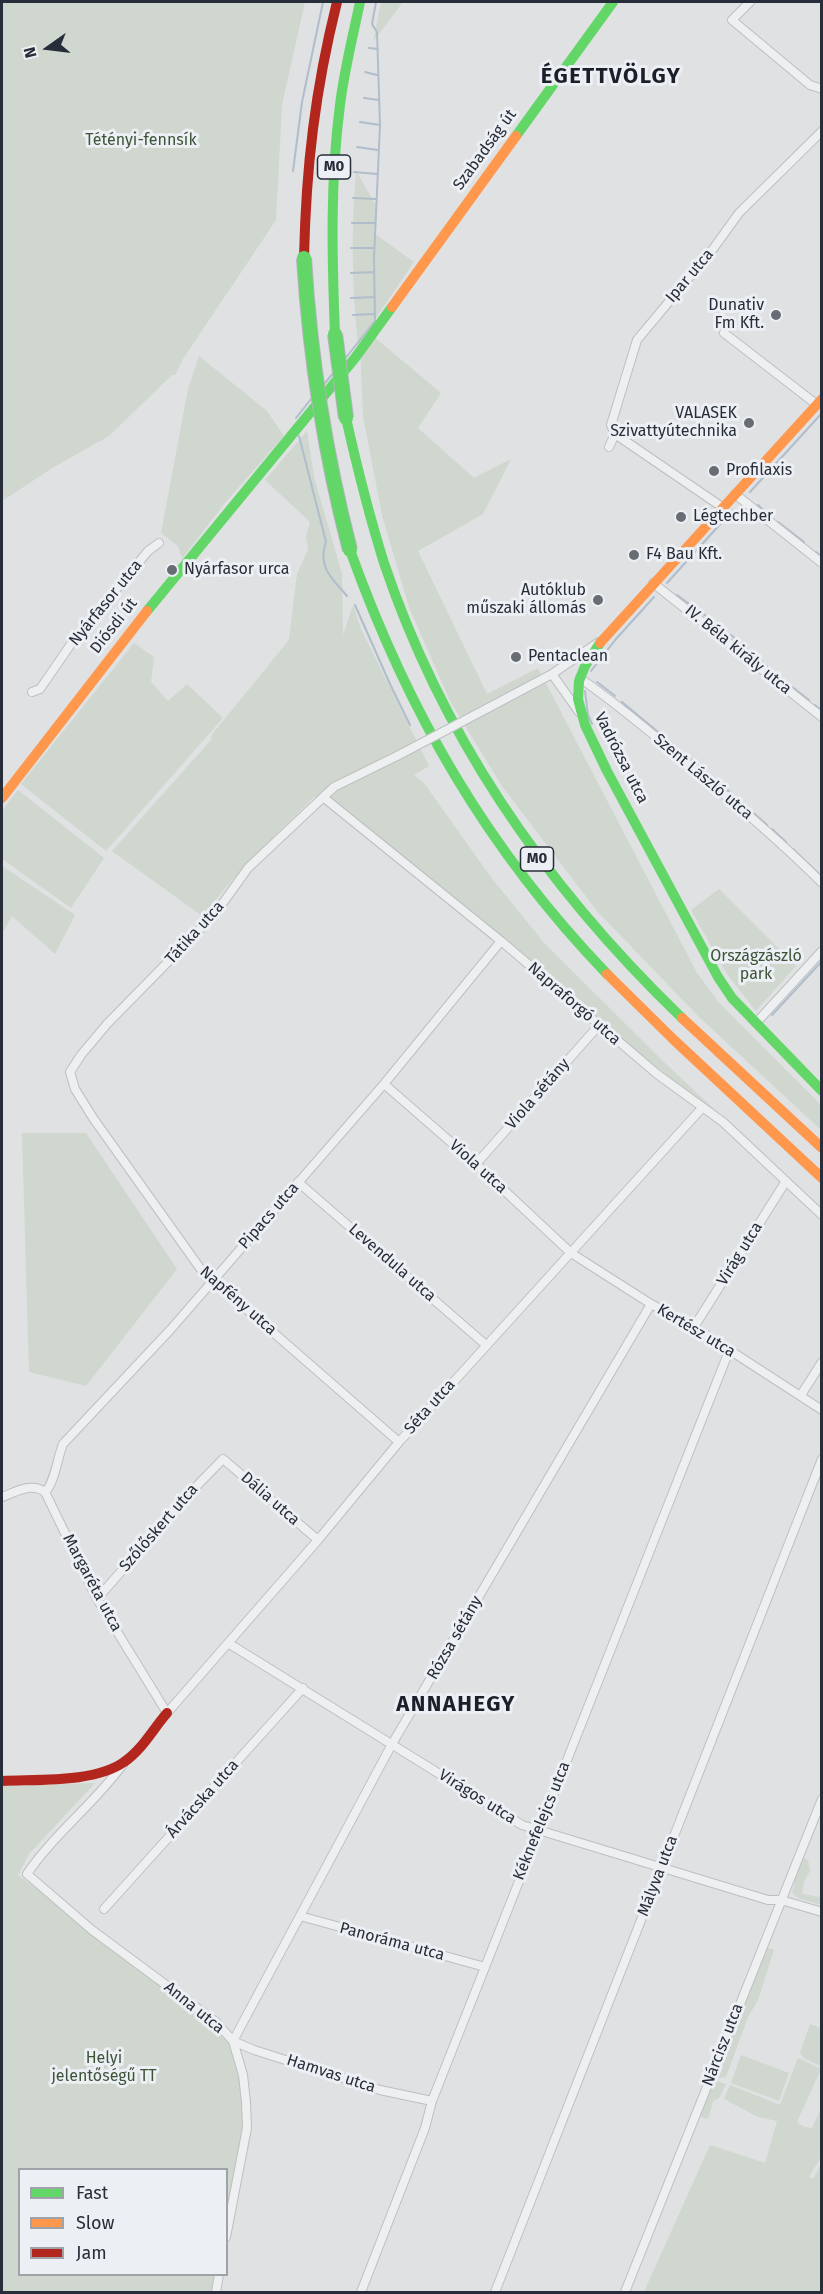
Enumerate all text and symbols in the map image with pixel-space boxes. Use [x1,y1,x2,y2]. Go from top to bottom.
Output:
north arrow [18,18,78,78]
text: N [20,45,41,60]
district label: ÉGETTVÖLGY [541,64,681,90]
street label: Szabadság út [449,106,521,194]
park label: Tétényi-fennsík [85,131,197,151]
road number: M0 [318,155,350,179]
street label: Ipar utca [662,245,718,307]
place label: Dunativ Fm Kft. [708,296,764,334]
marker: Dunativ Fm Kft. [769,308,783,322]
place label: VALASEK Szivattyútechnika [610,404,737,442]
marker: VALASEK Szivattyútechnika [742,416,756,430]
place label: Profilaxis [726,461,792,481]
marker: Profilaxis [707,464,721,478]
place label: Légtechber [693,507,773,527]
marker: Légtechber [674,510,688,524]
place label: F4 Bau Kft. [646,545,722,565]
marker: F4 Bau Kft. [627,548,641,562]
street label: Nyárfasor utca [65,556,147,650]
place label: Nyárfasor urca [184,560,289,580]
marker: Nyárfasor urca [165,563,179,577]
place label: Autóklub műszaki állomás [466,581,586,619]
marker: Autóklub műszaki állomás [591,593,605,607]
street label: Diósdi út [86,594,142,658]
street label: IV. Béla király utca [681,601,795,699]
place label: Pentaclean [528,647,608,667]
marker: Pentaclean [509,650,523,664]
street label: Vadrózsa utca [590,709,652,807]
street label: Szent László utca [649,730,757,824]
road number: M0 [520,847,554,871]
street label: Tátika utca [162,897,228,969]
park label: Országzászló park [710,947,802,985]
street label: Napraforgó utca [524,958,624,1050]
street label: Viola sétány [502,1054,574,1134]
street label: Viola utca [445,1136,511,1198]
street label: Pipacs utca [235,1179,303,1253]
street label: Virág utca [713,1219,767,1289]
street label: Levendula utca [344,1220,440,1306]
street label: Napfény utca [196,1262,280,1340]
street label: Kertész utca [653,1300,739,1362]
street label: Séta utca [400,1376,460,1438]
street label: Dália utca [237,1468,303,1530]
street label: Szőlőskert utca [116,1480,202,1576]
street label: Margaréta utca [58,1531,126,1635]
street label: Rózsa sétány [423,1593,487,1683]
district label: ANNAHEGY [396,1692,516,1718]
street label: Árvácska utca [163,1756,243,1842]
street label: Kéknefelejcs utca [509,1759,575,1883]
street label: Virágos utca [435,1766,519,1828]
street label: Mályva utca [634,1833,682,1919]
street label: Panoráma utca [337,1919,447,1965]
street label: Anna utca [160,1978,228,2038]
street label: Nárcisz utca [698,2001,748,2089]
park label: Helyi jelentőségű TT [51,2049,157,2087]
street label: Hamvas utca [284,2051,378,2097]
legend [18,2168,228,2276]
text: Fast [76,2182,108,2204]
text: Slow [76,2212,114,2234]
text: Jam [76,2242,107,2264]

